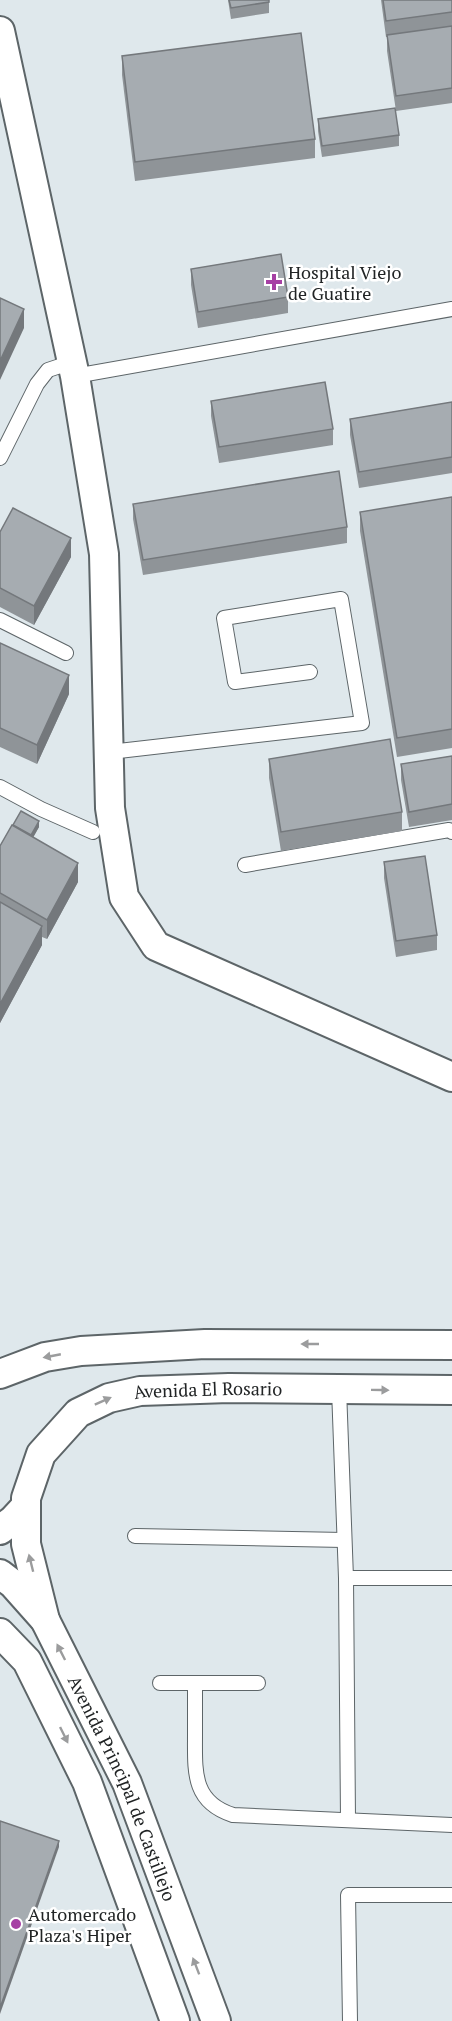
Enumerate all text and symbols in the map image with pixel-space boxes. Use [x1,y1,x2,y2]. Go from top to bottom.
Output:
place label: Hospital Viejo de Guatire [288,260,401,305]
marker: Hospital Viejo de Guatire [265,273,283,291]
one-way arrow [300,1339,319,1349]
one-way arrow [42,1352,61,1361]
street label: Avenida El Rosario [131,1376,282,1404]
one-way arrow [371,1385,390,1394]
one-way arrow [94,1396,112,1406]
one-way arrow [26,1554,36,1572]
one-way arrow [57,1644,66,1661]
street label: Avenida Principal de Castillejo [63,1671,182,1904]
one-way arrow [60,1726,69,1743]
place label: Automercado Plaza's Hiper [28,1902,136,1947]
marker: Automercado Plaza's Hiper [9,1917,23,1931]
one-way arrow [190,1957,200,1975]

